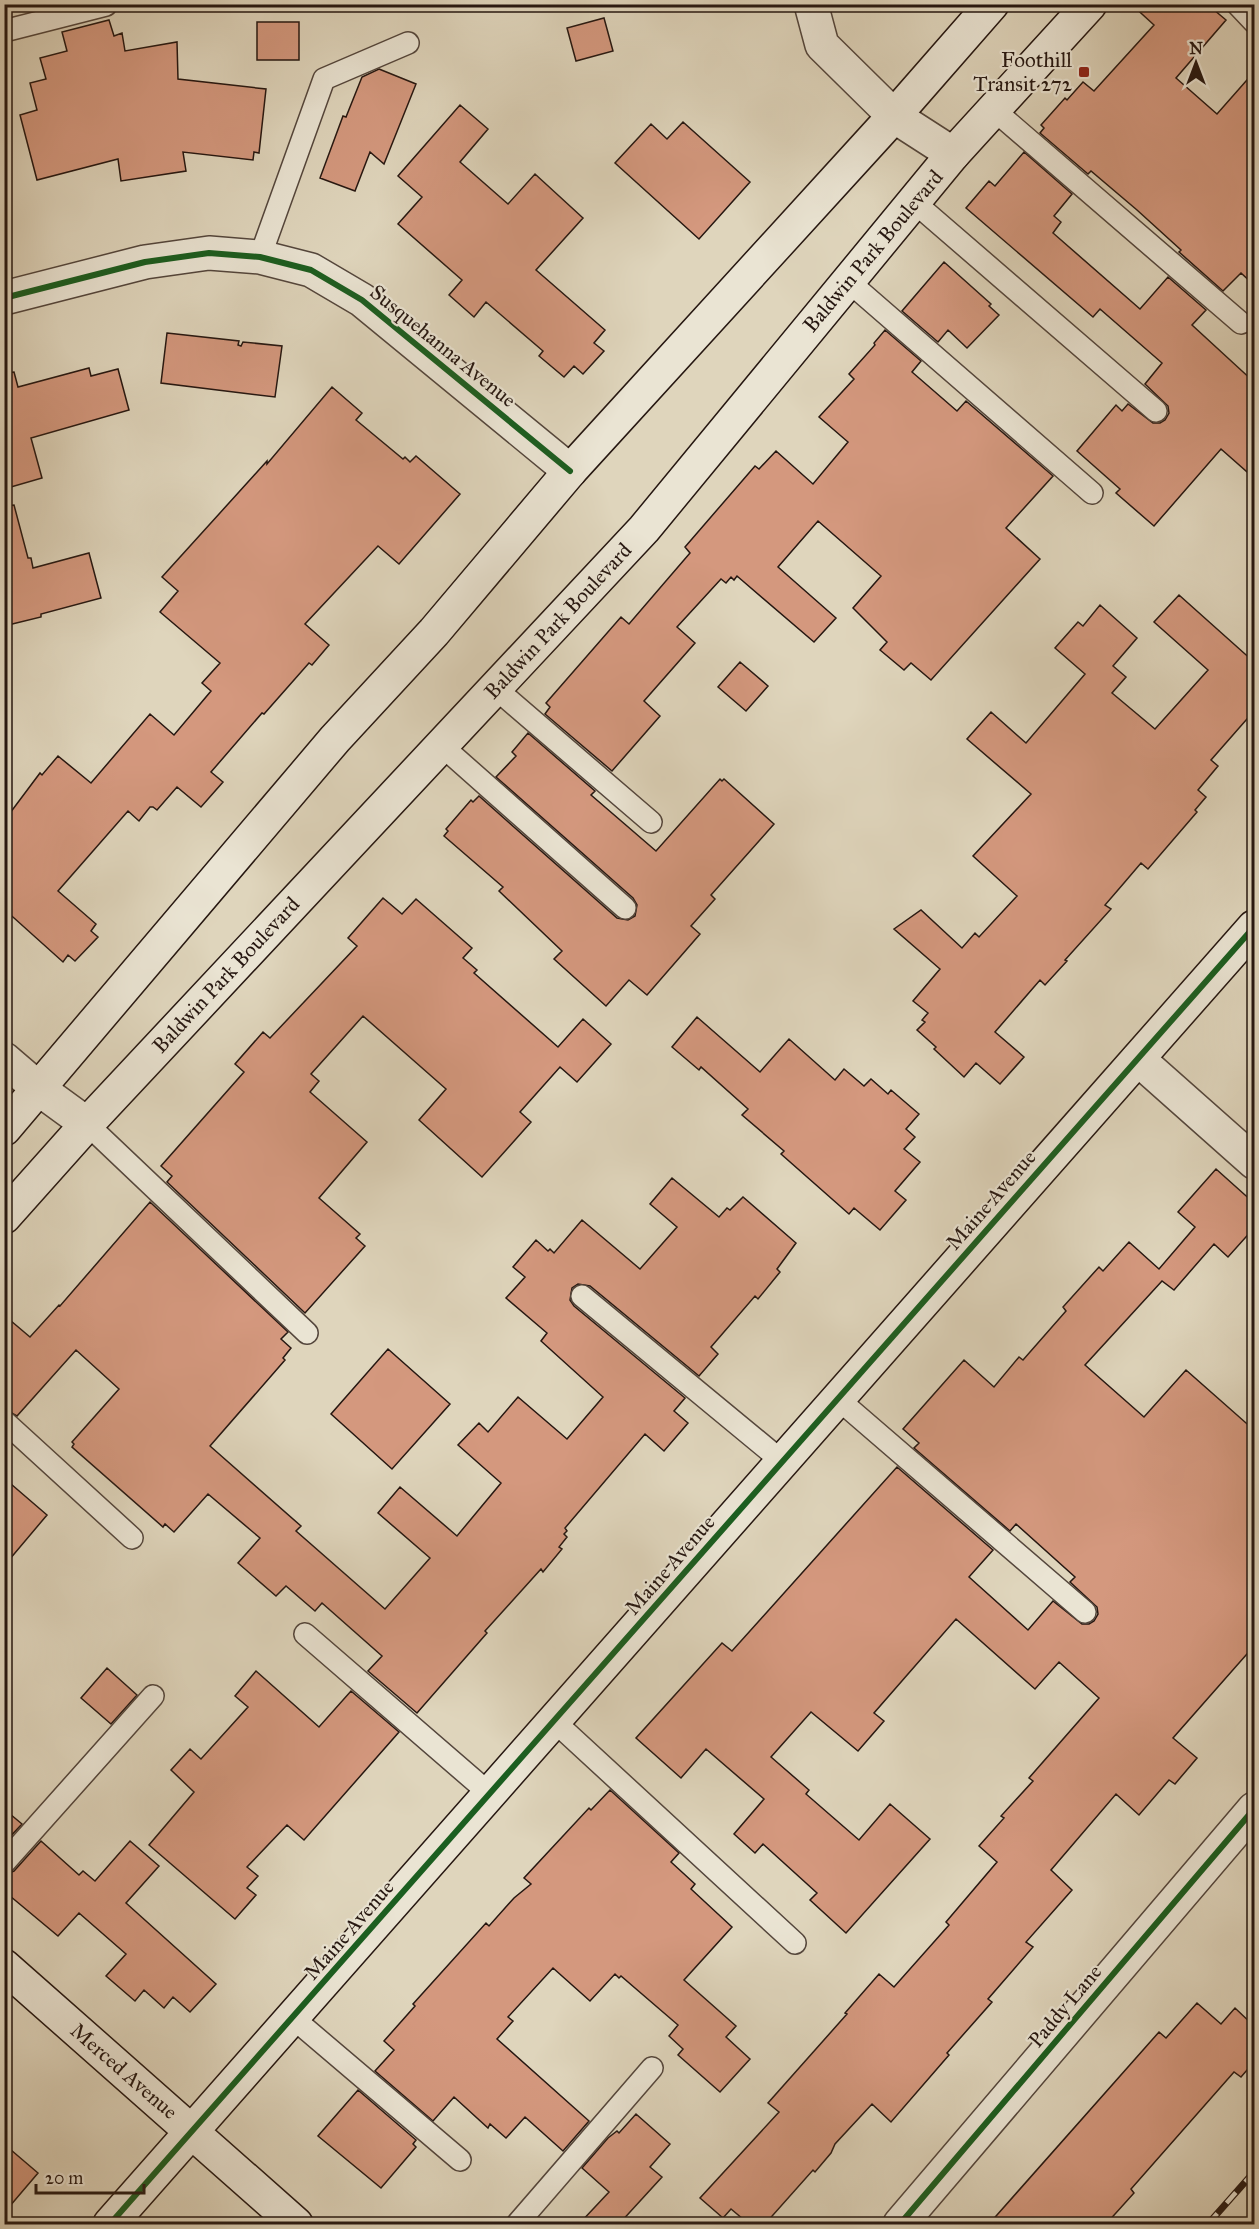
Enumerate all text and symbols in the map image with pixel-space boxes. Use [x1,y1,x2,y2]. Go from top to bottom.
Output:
north arrow [1166,33,1226,93]
text: N [1189,39,1203,58]
place label: Foothill Transit 272 [973,47,1073,97]
marker: Foothill Transit 272 [1077,65,1091,79]
street label: Baldwin Park Boulevard [797,164,949,338]
street label: Susquehanna Avenue [365,279,522,413]
street label: Baldwin Park Boulevard [479,537,637,704]
street label: Baldwin Park Boulevard [147,891,305,1058]
street label: Maine Avenue [941,1145,1042,1255]
street label: Maine Avenue [620,1510,721,1620]
street label: Maine Avenue [299,1875,400,1985]
street label: Paddy Lane [1023,1959,1107,2053]
street label: Merced Avenue [65,2017,183,2125]
scale bar [36,2157,144,2195]
text: 20 m [45,2167,83,2189]

